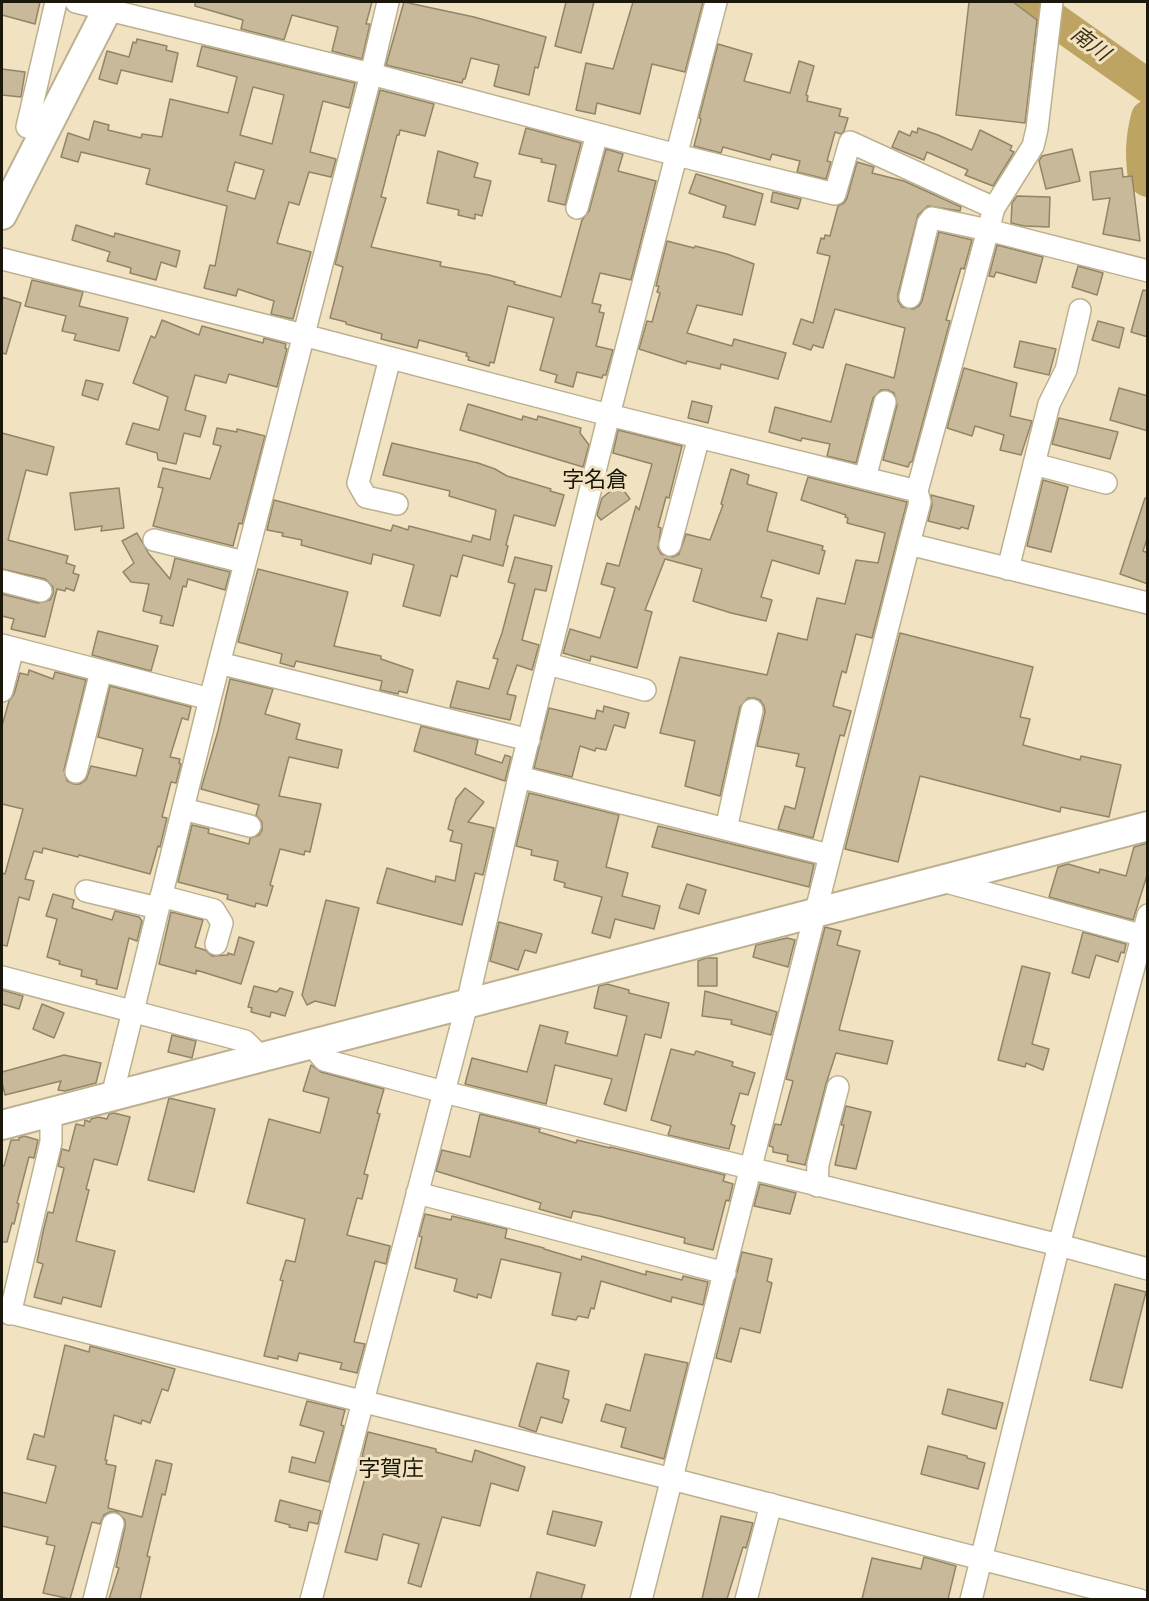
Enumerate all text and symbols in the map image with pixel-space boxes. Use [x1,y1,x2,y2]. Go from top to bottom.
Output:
water label: 南川 [1066,21,1114,67]
district label: 字名倉 [562,467,628,493]
district label: 字賀庄 [358,1456,424,1482]

